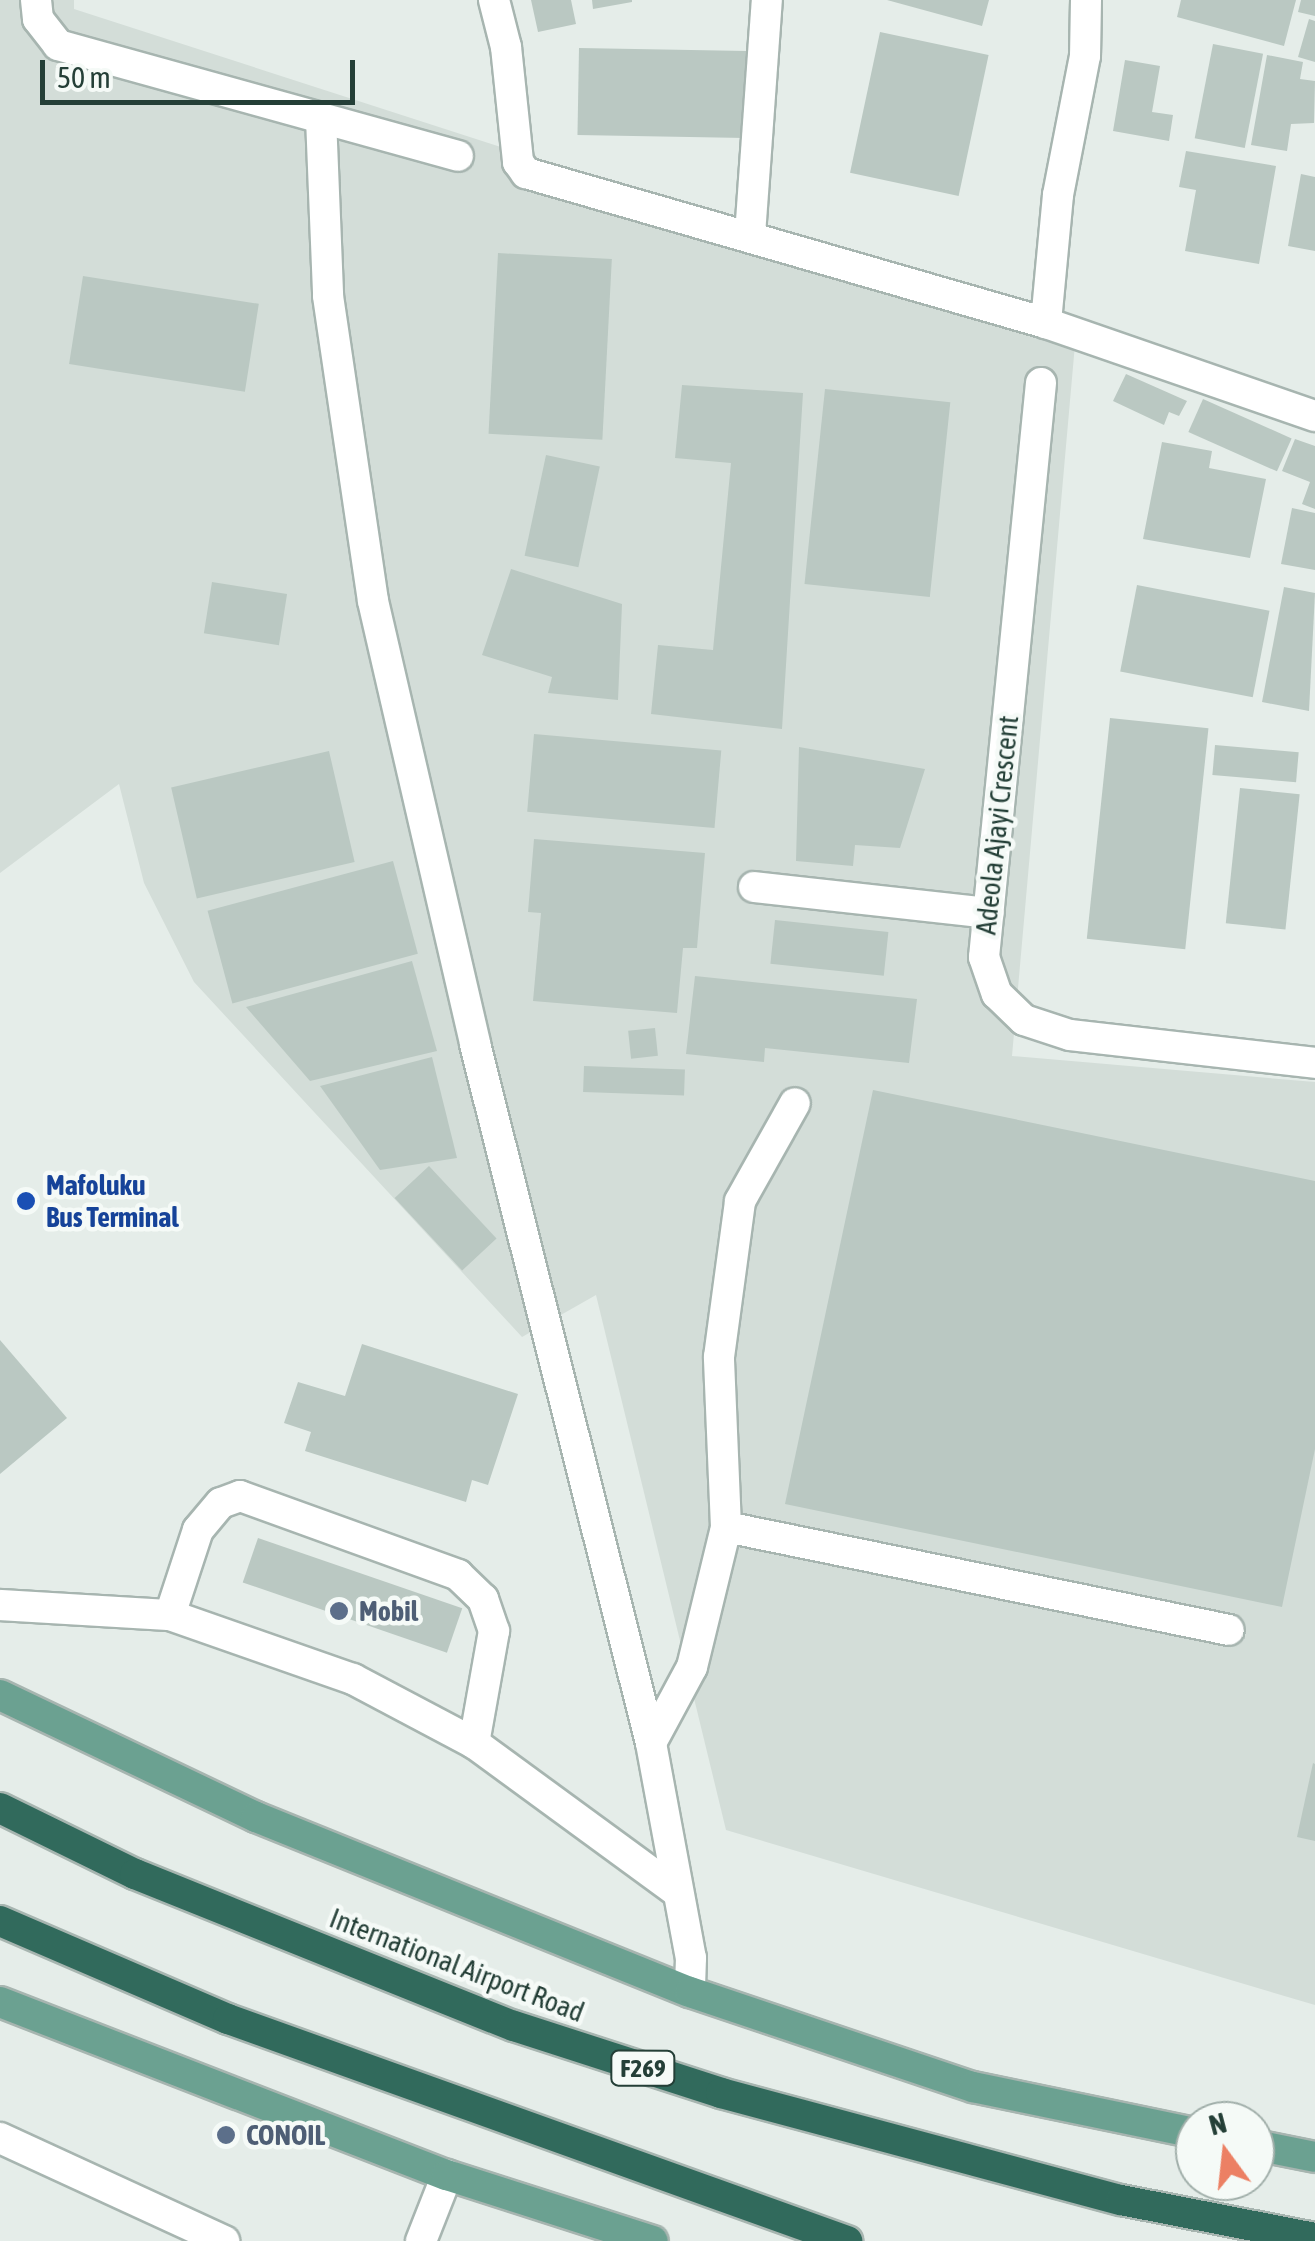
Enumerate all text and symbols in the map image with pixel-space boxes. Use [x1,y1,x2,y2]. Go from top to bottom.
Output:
scale bar [45,40,360,102]
text: 50 m [57,60,111,94]
street label: Adeola Ajayi Crescent [969,714,1025,936]
place label: Mafoluku Bus Terminal [46,1168,179,1234]
marker: Mafoluku Bus Terminal [15,1190,37,1212]
place label: Mobil [359,1594,418,1628]
marker: Mobil [328,1600,350,1622]
street label: International Airport Road [325,1901,589,2029]
road number: F269 [608,2048,678,2088]
north arrow [1175,2101,1275,2201]
text: N [1206,2106,1230,2142]
place label: CONOIL [246,2118,325,2152]
marker: CONOIL [215,2124,237,2146]

